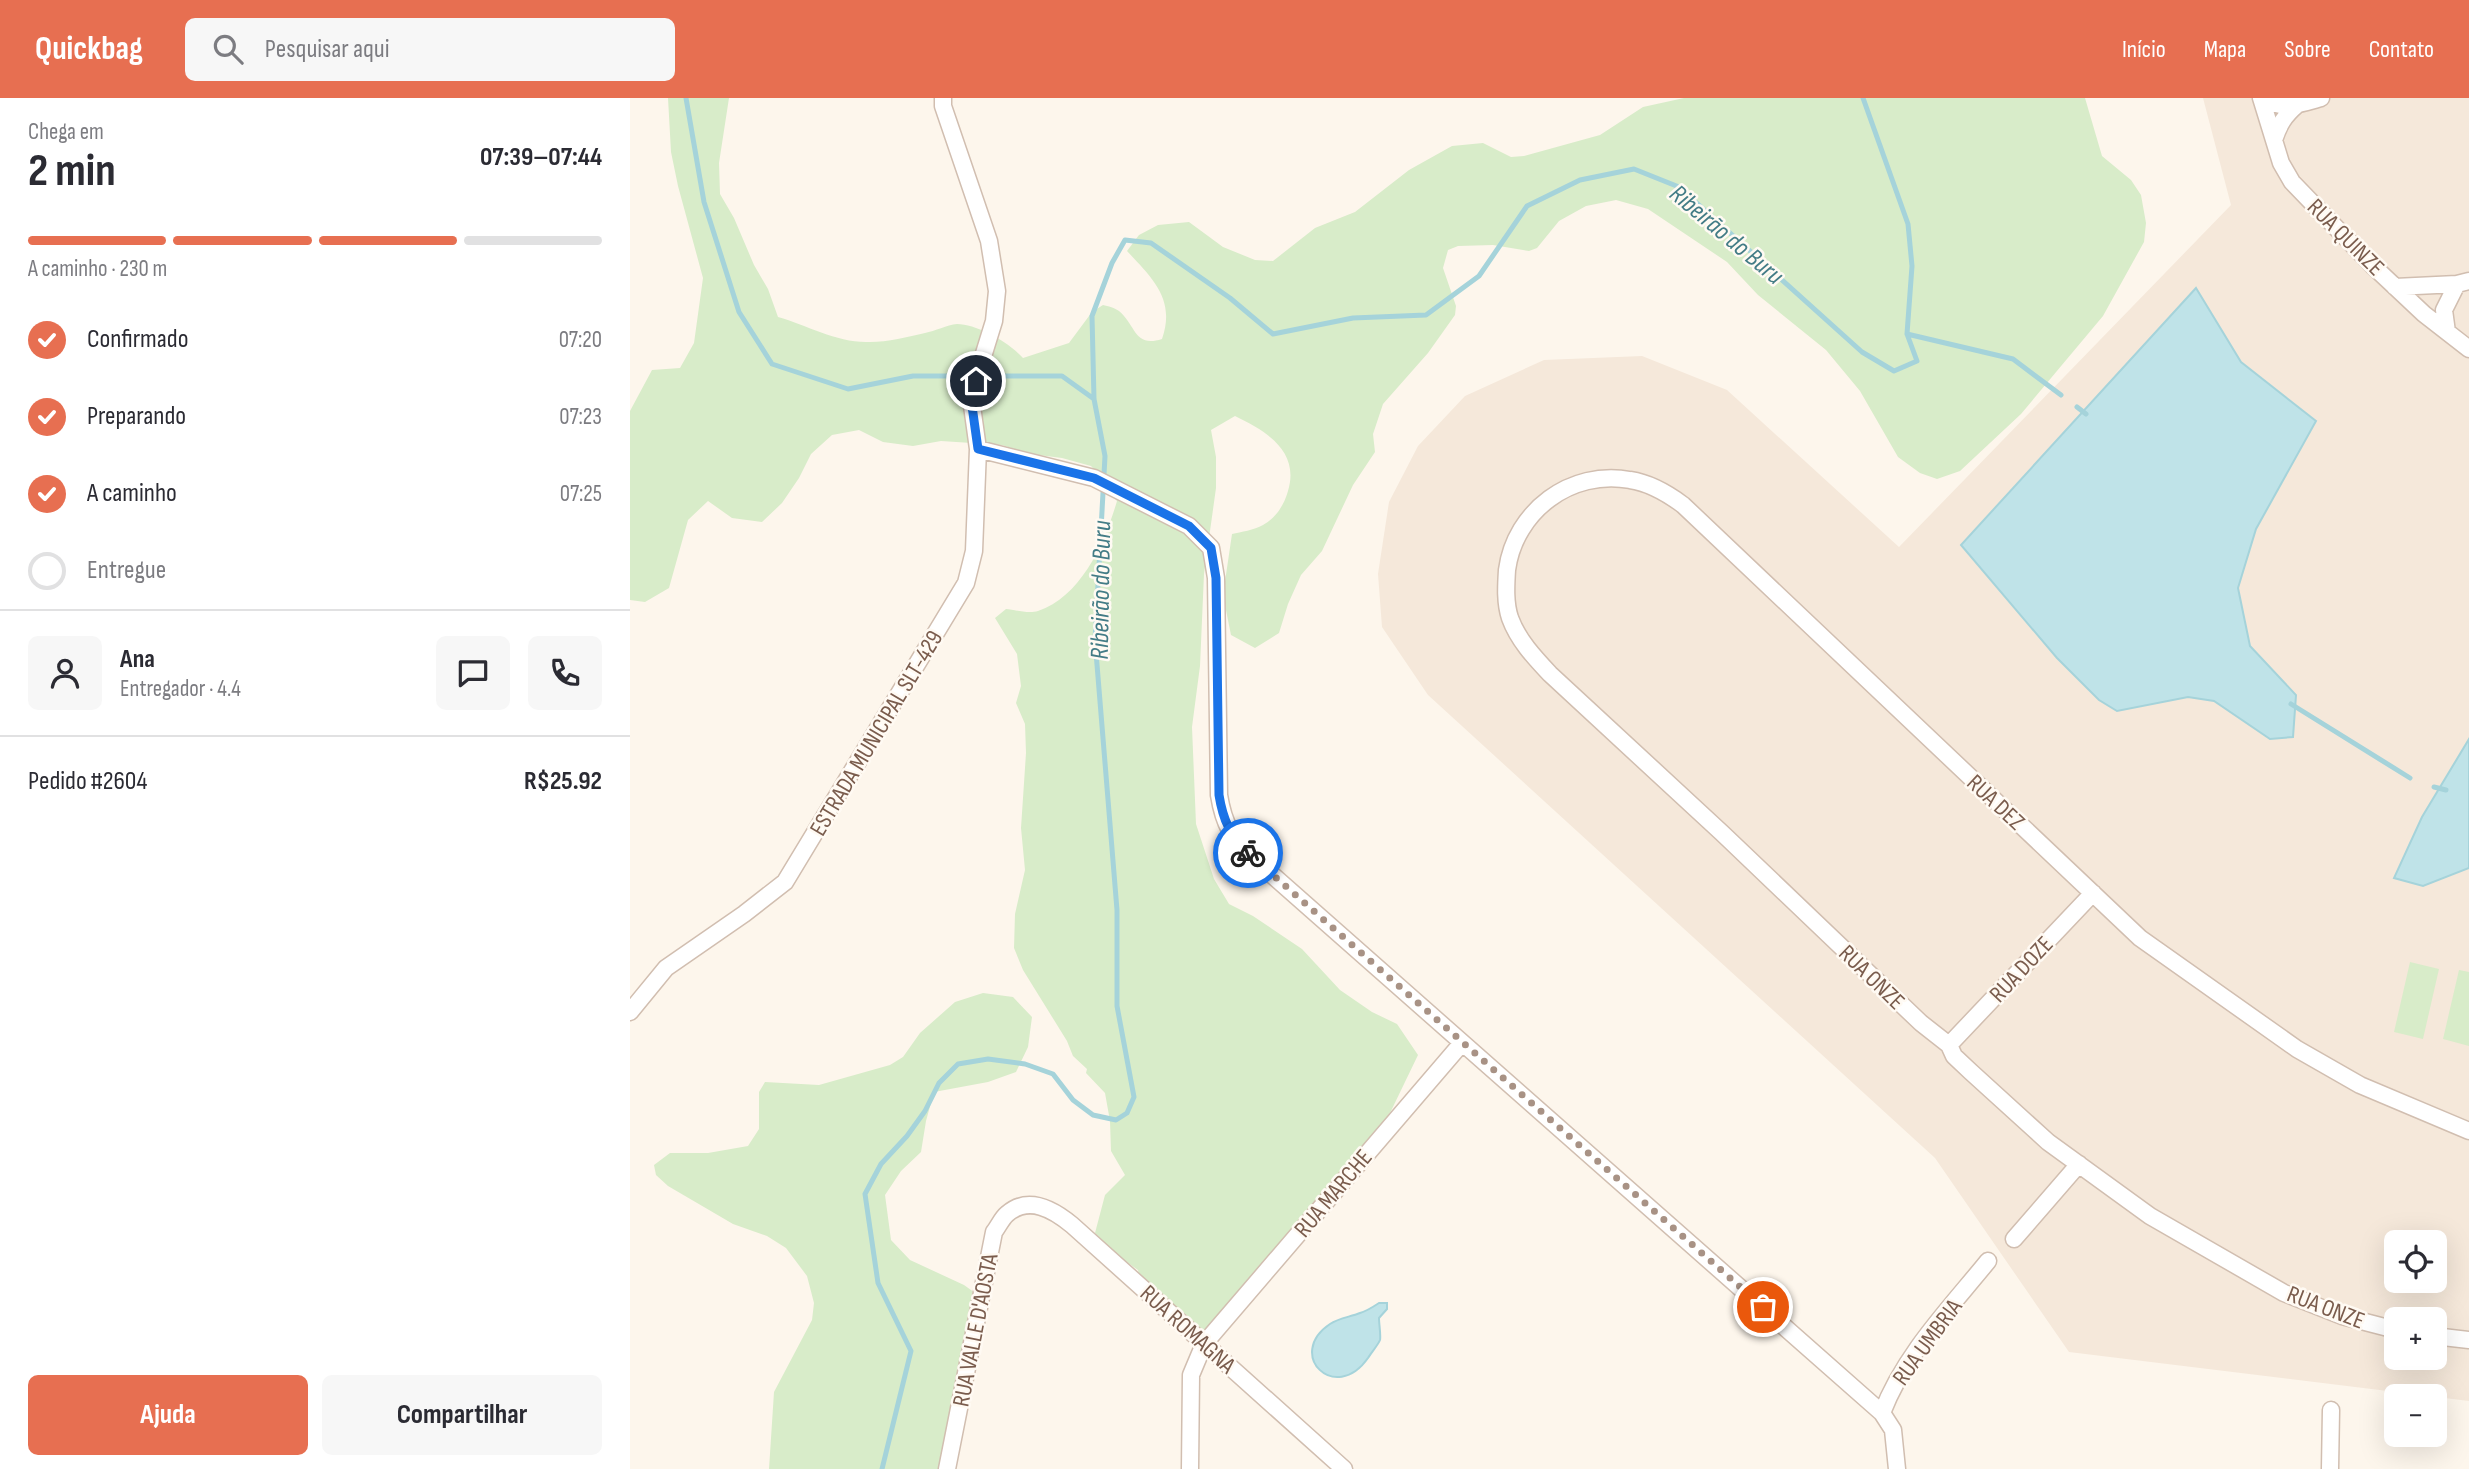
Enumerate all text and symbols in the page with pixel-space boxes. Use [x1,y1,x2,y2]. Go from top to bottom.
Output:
search box [185,18,675,81]
text: Quickbag [35,29,143,69]
icon: search [209,30,247,68]
text: Pesquisar aqui [265,34,389,65]
text: Início [2122,35,2166,64]
text: Mapa [2204,35,2246,64]
text: Sobre [2284,35,2331,64]
text: Contato [2369,35,2434,64]
text: Chega em [28,118,104,146]
text: 07:39–07:44 [480,142,602,173]
text: 2 min [28,144,116,199]
water label: Ribeirão do Buru [1663,179,1790,292]
street label: RUA QUINZE [2301,193,2390,282]
text: A caminho · 230 m [28,255,167,283]
icon: check [28,321,66,359]
text: Confirmado [87,324,188,355]
text: 07:20 [559,326,602,354]
pin [946,351,1006,411]
icon: home [957,362,995,400]
icon: check [28,398,66,436]
text: Preparando [87,401,186,432]
text: 07:23 [559,403,602,431]
icon: check [28,475,66,513]
text: A caminho [87,478,177,509]
text: 07:25 [560,480,602,508]
water label: Ribeirão do Buru [1085,520,1118,660]
text: Entregue [87,555,166,586]
street label: ESTRADA MUNICIPAL SLT-429 [804,625,949,841]
button: person [28,636,102,710]
button: chat [436,636,510,710]
button: phone [528,636,602,710]
text: Ana [120,644,155,675]
text: Entregador · 4.4 [120,675,241,703]
text: Pedido #2604 [28,766,147,797]
text: R$25.92 [524,766,602,797]
street label: RUA DEZ [1961,768,2031,836]
courier [1213,818,1283,888]
icon: bike [1229,834,1267,872]
street label: RUA DOZE [1983,930,2059,1008]
street label: RUA ONZE [1833,939,1911,1016]
street label: RUA MARCHE [1288,1143,1379,1243]
map controls [2384,1230,2447,1447]
button: locate [2384,1230,2447,1293]
street label: RUA VALLE D'AOSTA [946,1251,1005,1409]
pin [1733,1277,1793,1337]
street label: RUA ROMAGNA [1134,1279,1242,1380]
street label: RUA ONZE [2283,1279,2369,1335]
icon: bag [1744,1288,1782,1326]
street label: RUA UMBRIA [1886,1293,1969,1391]
button: + [2384,1307,2447,1370]
button: Ajuda [28,1375,308,1455]
button: Compartilhar [322,1375,602,1455]
button: − [2384,1384,2447,1447]

